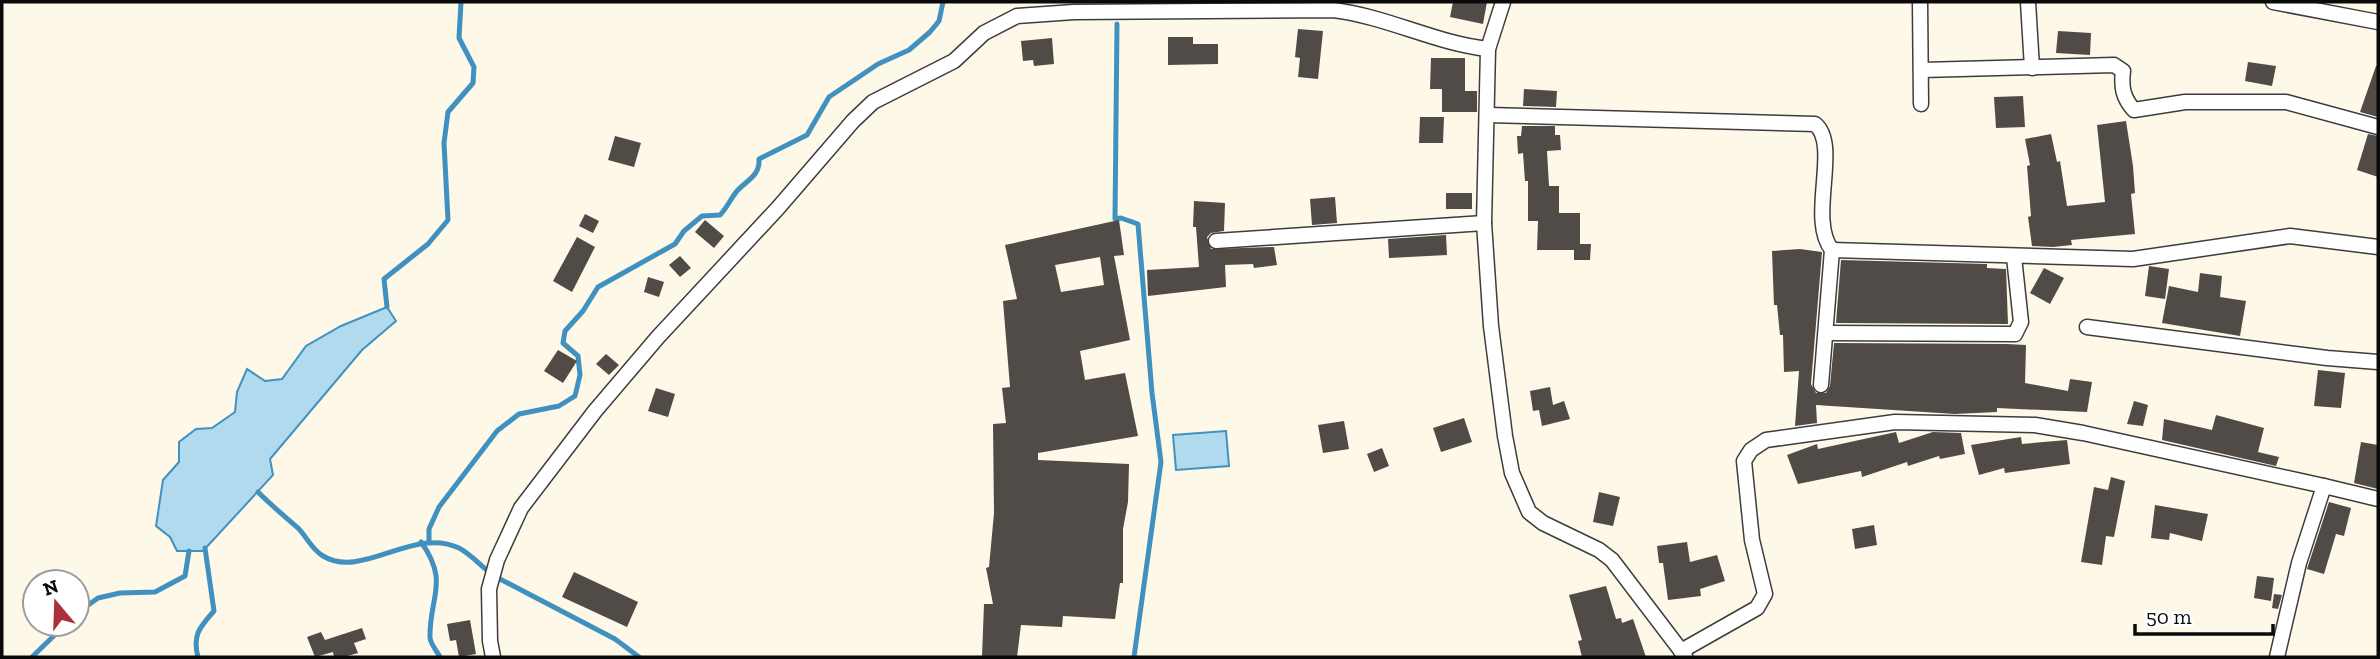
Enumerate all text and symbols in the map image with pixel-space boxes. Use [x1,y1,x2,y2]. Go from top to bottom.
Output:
north arrow [21,568,91,638]
text: N [40,574,61,601]
scale bar [2135,592,2273,636]
text: 50 m [2146,604,2192,629]

